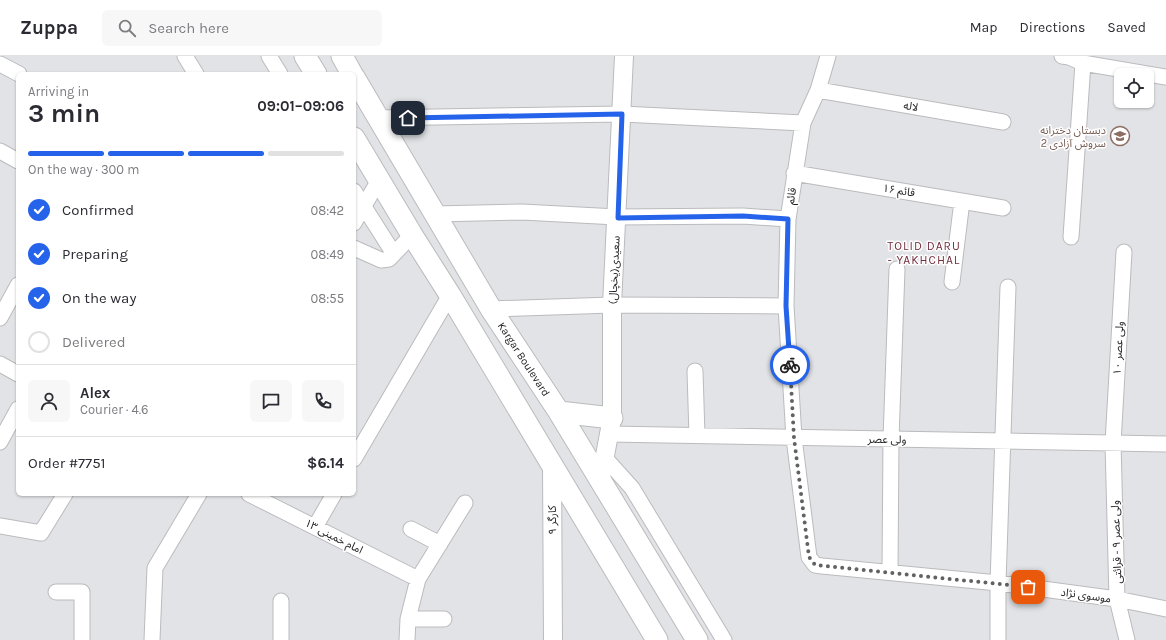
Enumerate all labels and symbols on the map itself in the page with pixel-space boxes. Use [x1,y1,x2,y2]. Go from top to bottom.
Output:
street label: لاله [903,99,919,114]
pin [391,101,425,135]
place label: دبستان دخترانه سروش آزادی 2 [1040,124,1106,150]
school or university icon: دبستان دخترانه سروش آزادی 2 [1109,125,1131,147]
street label: قائم ۱۶ [882,182,916,201]
street label: قائم [784,187,801,206]
street label: سعیدی(یخچال) [606,235,624,305]
district label: TOLID DARU - YAKHCHAL [887,239,961,267]
street label: Kargar Boulevard [495,320,552,399]
street label: ولی عصر ۱۰ [1111,321,1126,375]
courier [770,345,810,385]
street label: ولی عصر [866,433,907,446]
street label: ولی عصر ۹ - قرائتی [1109,500,1124,584]
street label: کارگر ۹ [546,505,559,535]
street label: امام خمینی ۱۳ [302,516,365,558]
pin [1011,570,1045,604]
street label: موسوی نژاد [1060,586,1112,605]

